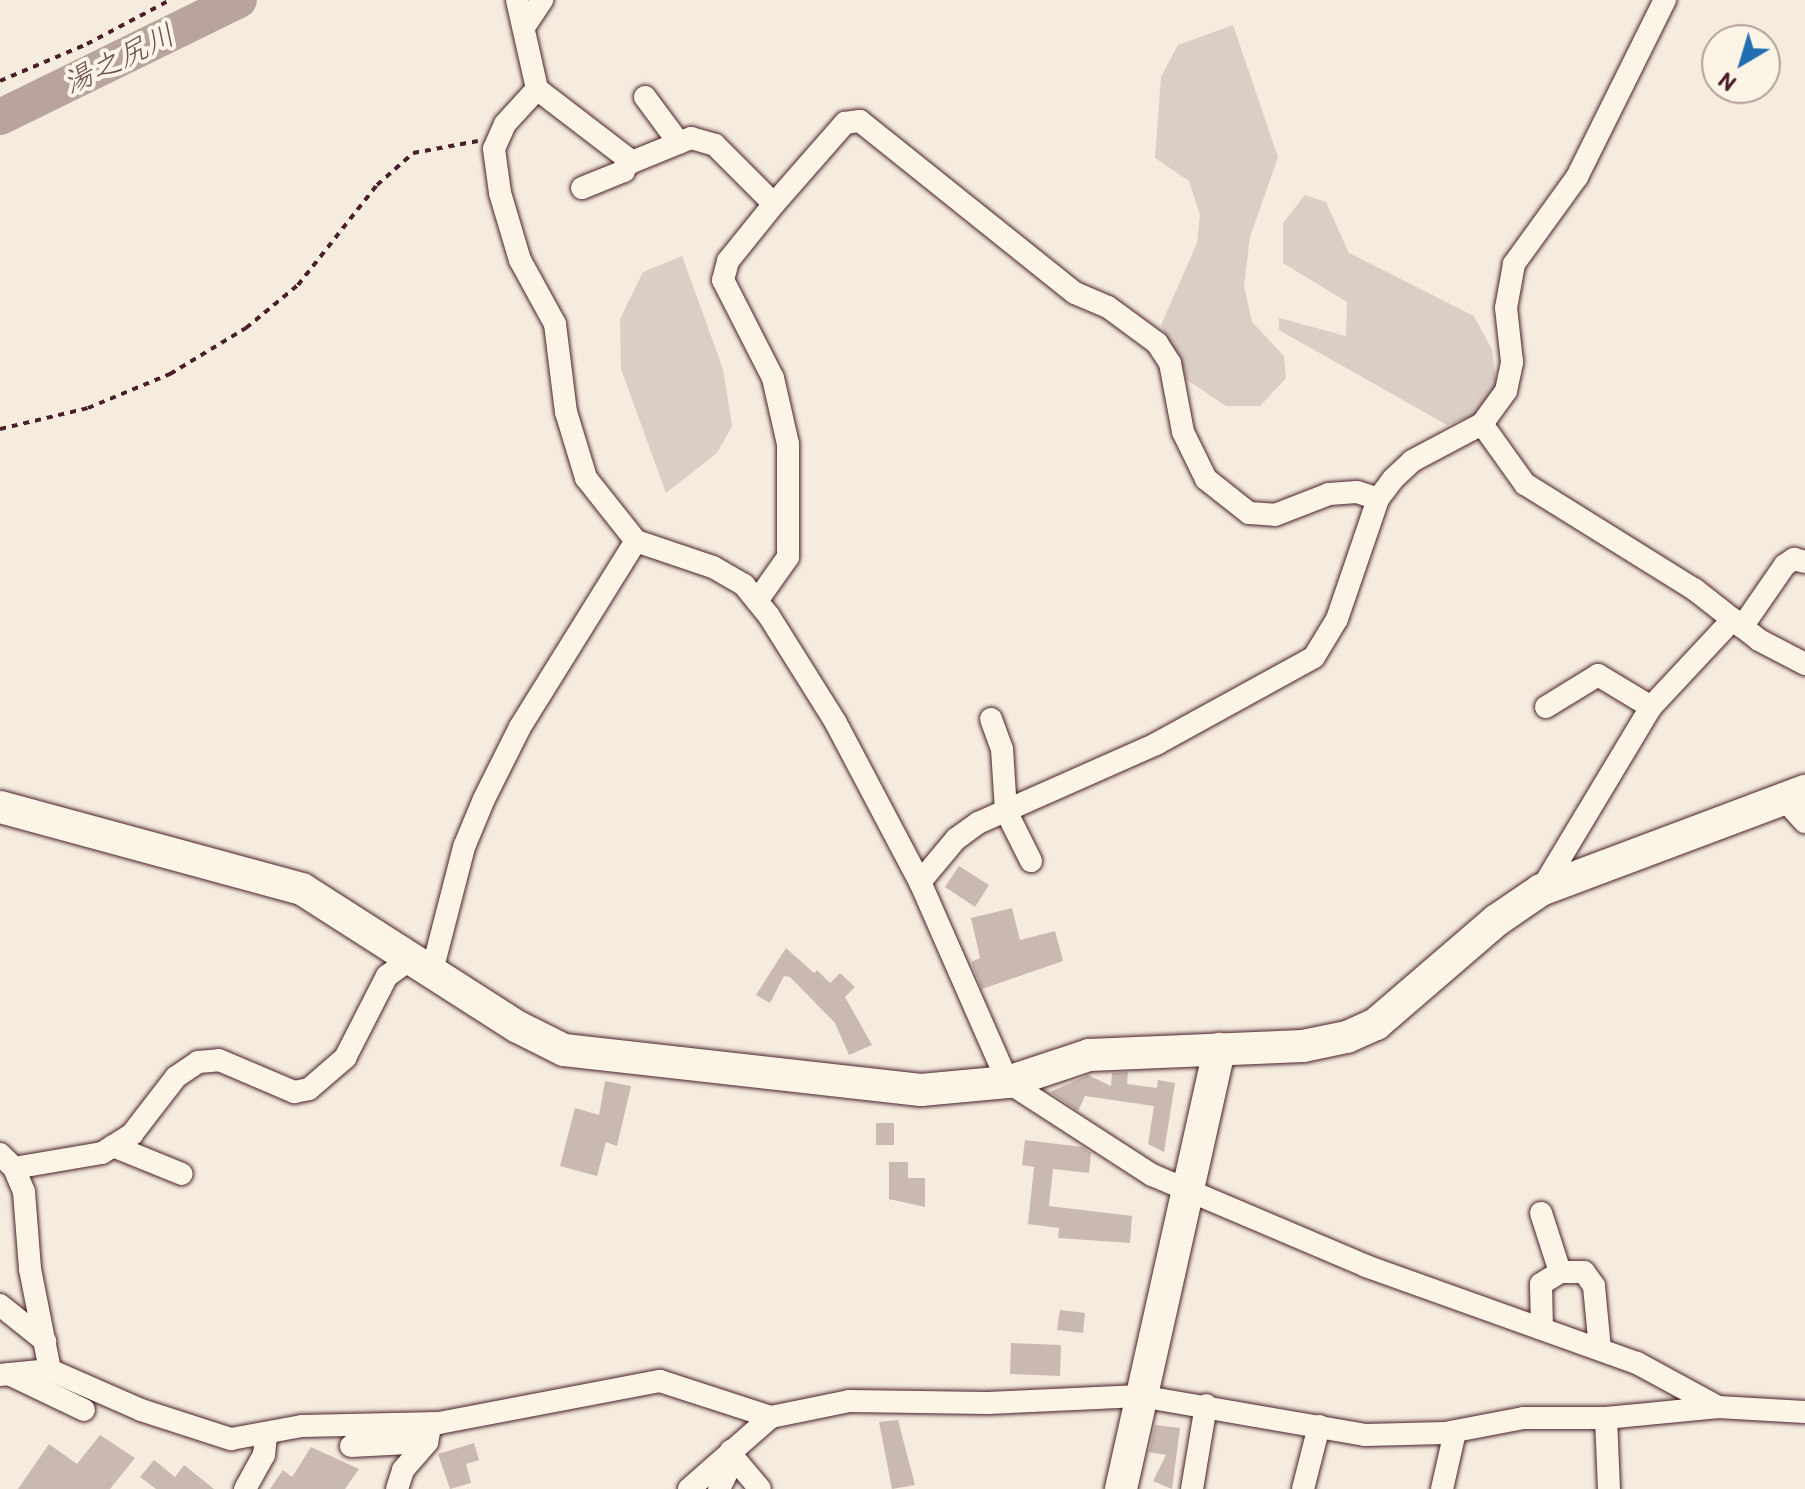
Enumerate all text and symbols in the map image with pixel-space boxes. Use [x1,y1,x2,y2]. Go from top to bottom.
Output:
water label: 湯之尻川 [57,17,181,101]
north arrow [1701,24,1781,104]
text: N [1713,67,1741,97]

